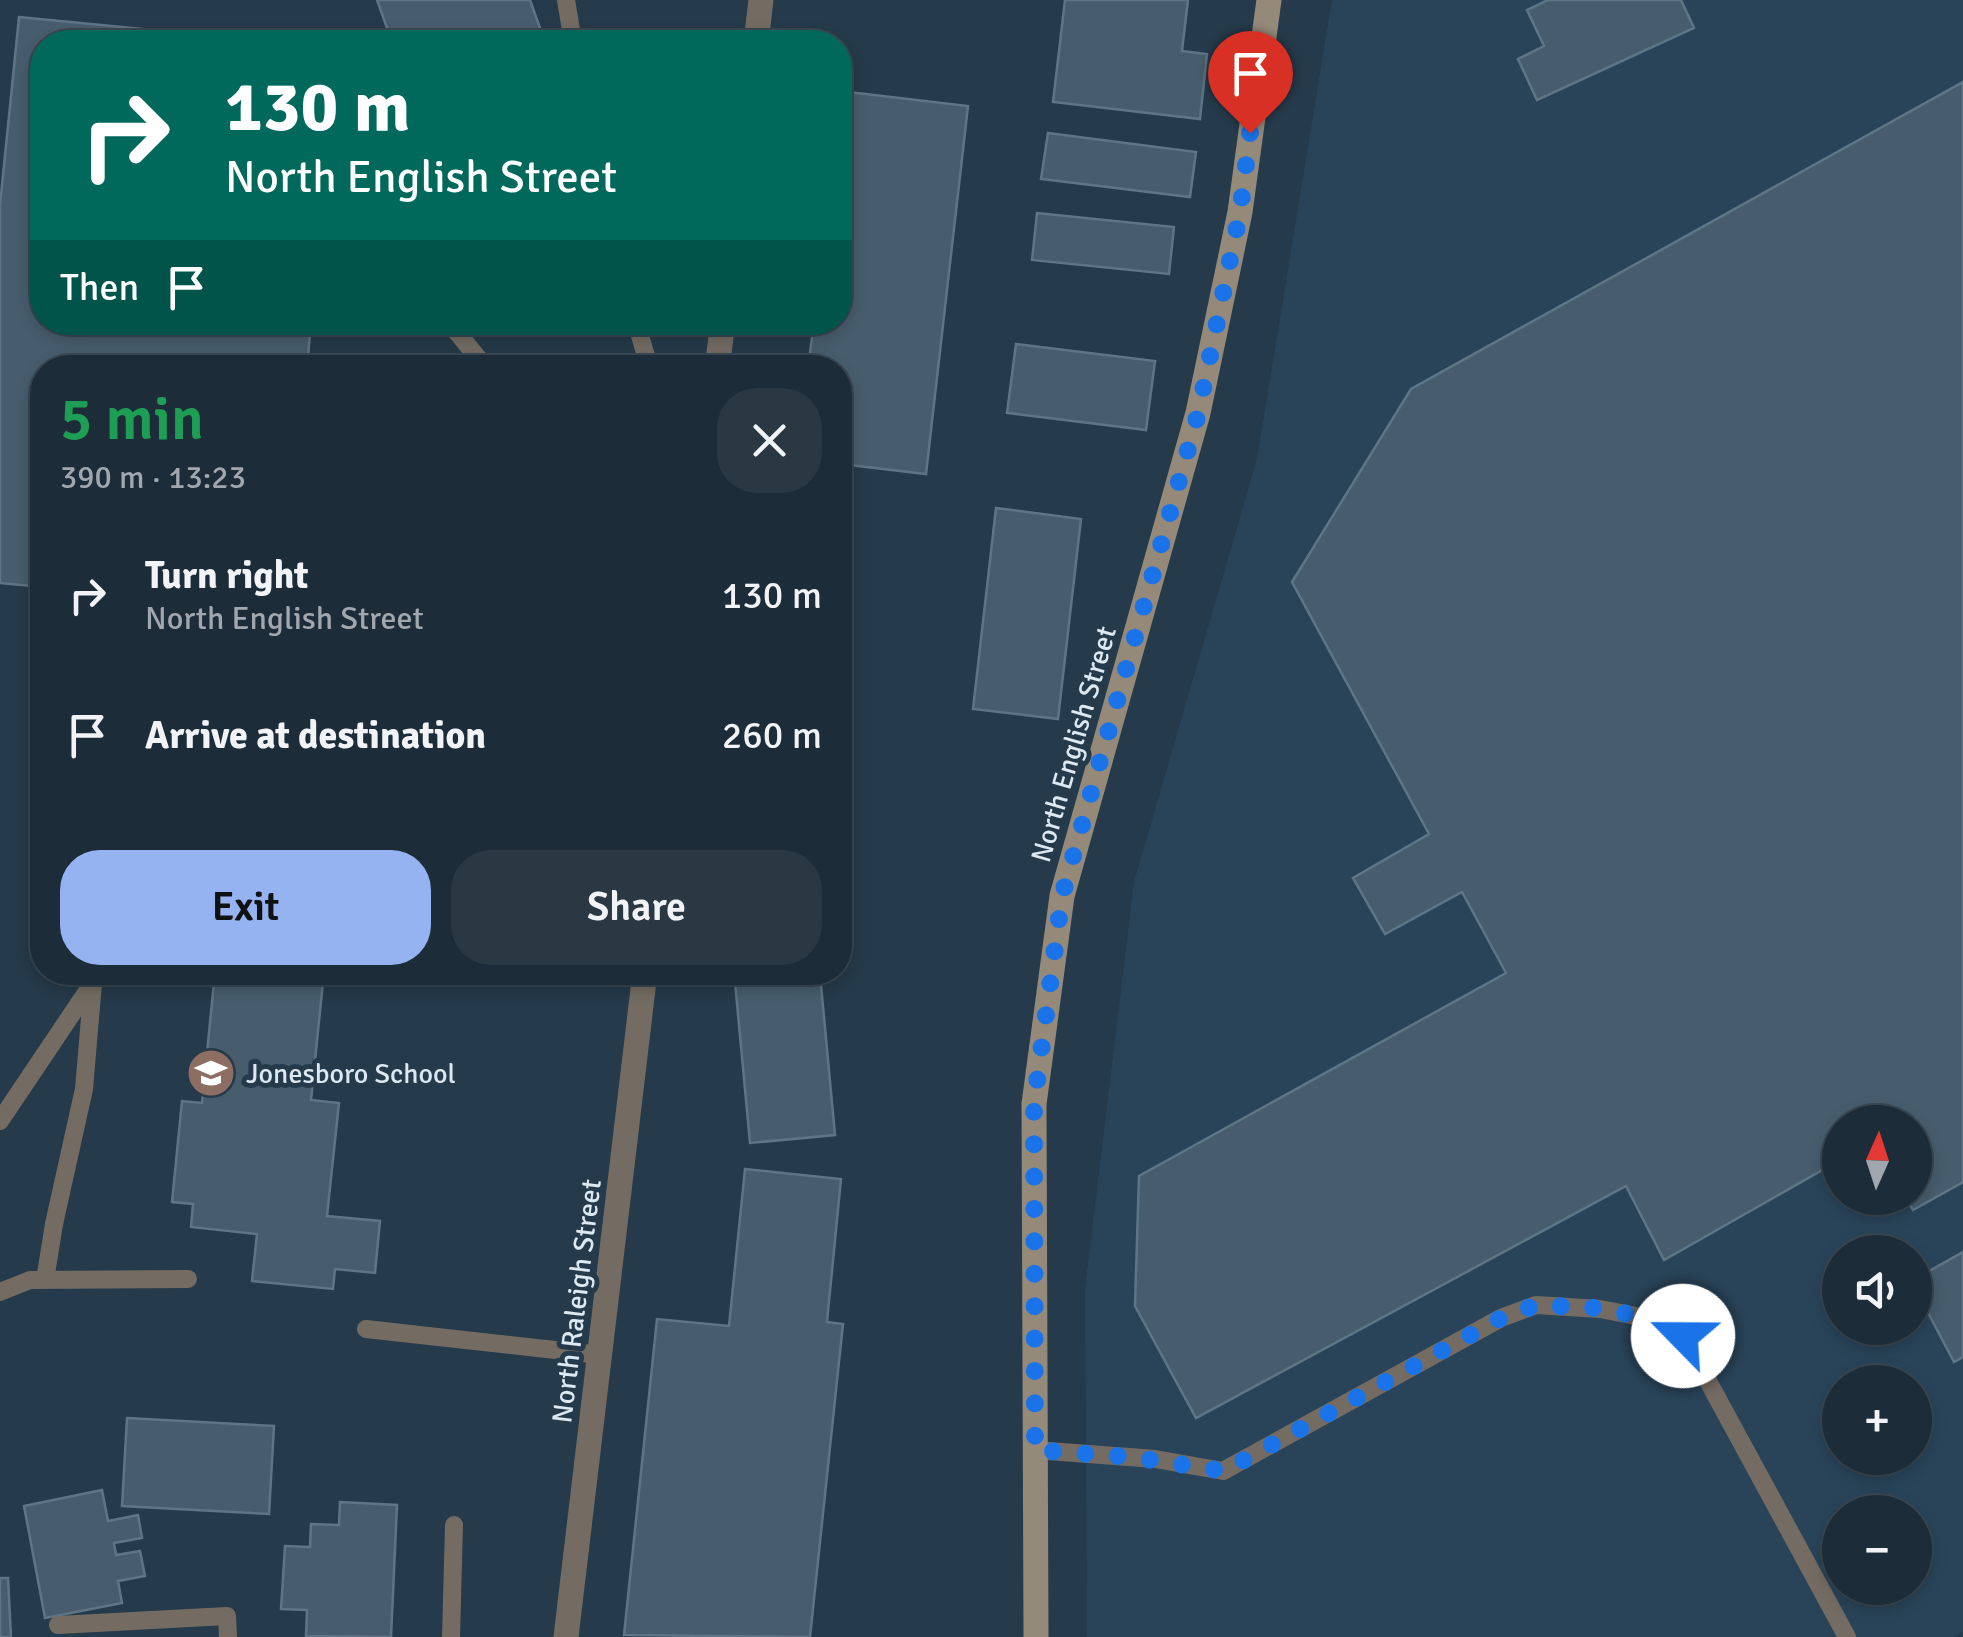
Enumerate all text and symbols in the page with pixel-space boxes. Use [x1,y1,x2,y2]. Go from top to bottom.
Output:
pin [1208,31,1293,134]
icon: arrive [1223,46,1278,101]
text: 130 m [225,64,410,150]
icon: right [60,70,190,200]
text: North English Street [225,150,617,205]
icon: arrive [159,260,214,315]
text: Then [60,264,139,311]
text: 5 min [60,383,204,457]
button: close [717,388,822,493]
text: 390 m · 13:23 [60,458,246,497]
text: Turn right [145,552,309,599]
icon: right [60,568,115,623]
text: 130 m [722,572,822,619]
text: North English Street [145,599,424,638]
street label: North English Street [1024,622,1124,866]
icon: arrive [60,708,115,763]
text: Arrive at destination [145,712,486,759]
text: 260 m [722,712,822,759]
button: Exit [60,850,431,965]
button: Share [451,850,822,965]
school or university icon: Jonesboro School [185,1047,237,1099]
place label: Jonesboro School [246,1057,456,1091]
north arrow [1822,1105,1932,1215]
map controls [1822,1105,1932,1605]
street label: North Raleigh Street [545,1177,609,1425]
button: sound [1822,1235,1932,1345]
position arrow [1631,1284,1735,1388]
button: + [1822,1365,1932,1475]
button: − [1822,1495,1932,1605]

